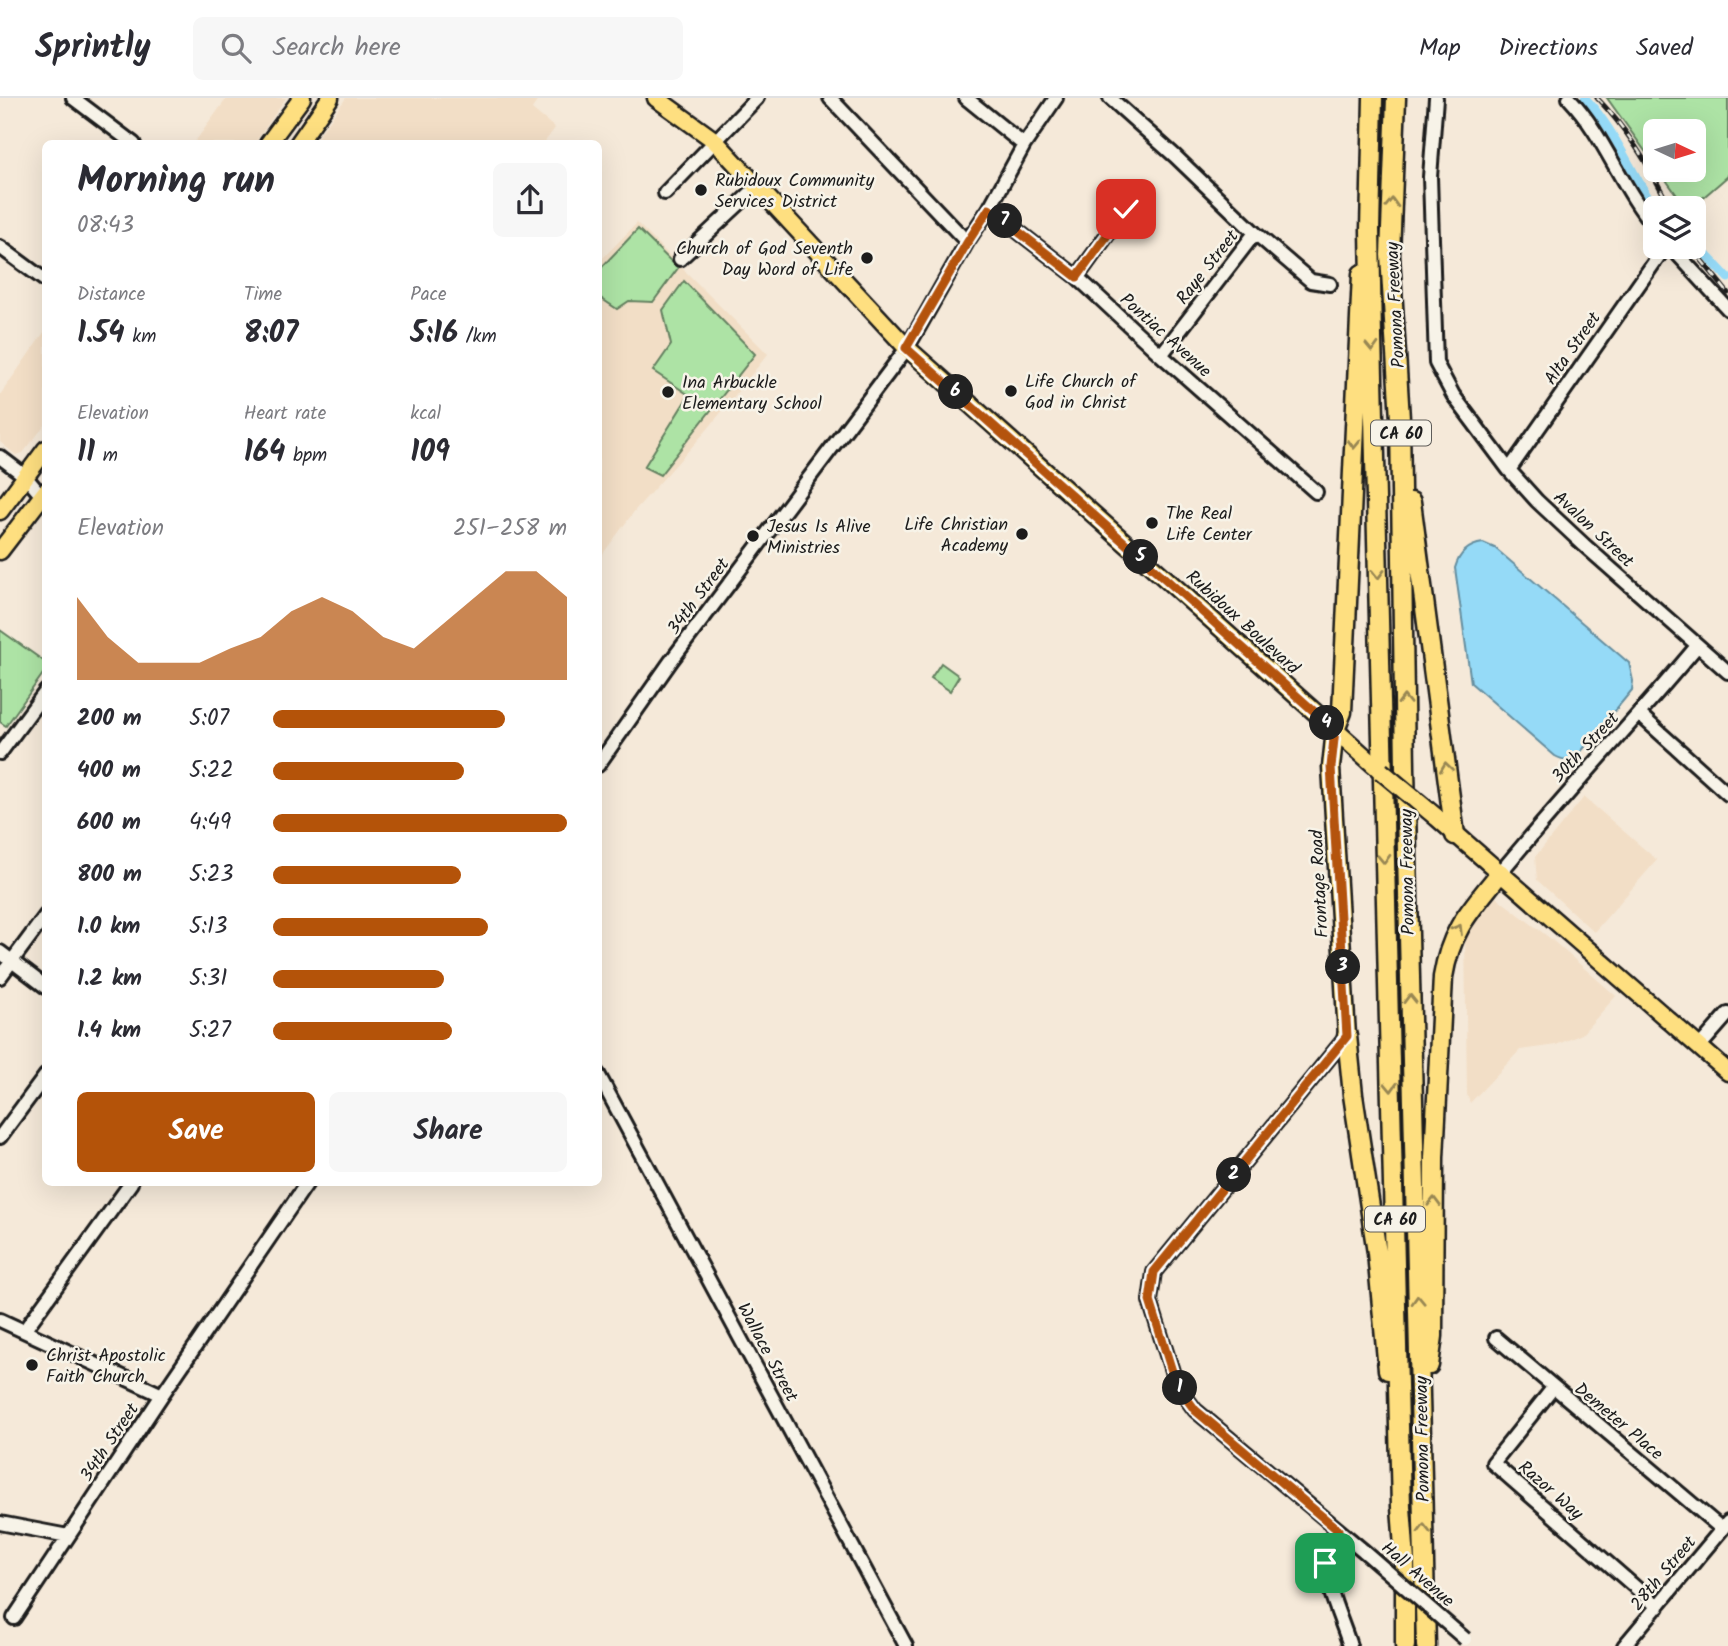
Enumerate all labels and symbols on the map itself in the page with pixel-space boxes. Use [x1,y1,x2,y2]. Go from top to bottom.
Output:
north arrow [1643,119,1706,182]
place label: Rubidoux Community Services District [715,167,875,217]
pin [1096,179,1156,239]
marker: Rubidoux Community Services District [693,182,709,198]
one-way arrow [1384,197,1399,208]
pin: 7 [988,204,1023,238]
street label: Raye Street [1170,223,1247,312]
place label: Church of God Seventh Day Word of Life [676,235,853,285]
street label: Pomona Freeway [1379,241,1414,369]
marker: Church of God Seventh Day Word of Life [859,250,875,266]
street label: Pontiac Avenue [1112,287,1218,386]
street label: Alta Street [1537,305,1610,391]
one-way arrow [1365,342,1380,353]
place label: Life Church of God in Christ [1025,368,1138,418]
place label: Ina Arbuckle Elementary School [682,369,823,419]
pin: 6 [939,374,974,410]
marker: Life Church of God in Christ [1003,383,1019,399]
marker: Ina Arbuckle Elementary School [660,384,676,400]
road number: CA 60 [1371,420,1431,446]
one-way arrow [1346,439,1362,450]
street label: Avalon Street [1546,485,1641,576]
place label: The Real Life Center [1166,500,1253,550]
place label: Life Christian Academy [904,511,1009,561]
place label: Jesus Is Alive Ministries [767,513,871,563]
marker: The Real Life Center [1144,515,1160,531]
marker: Life Christian Academy [1014,526,1030,542]
marker: Jesus Is Alive Ministries [745,528,761,544]
pin: 5 [1124,540,1158,574]
street label: 34th Street [661,552,738,641]
street label: Rubidoux Boulevard [1178,564,1306,683]
one-way arrow [1370,569,1385,580]
one-way arrow [1396,694,1412,705]
street label: 30th Street [1545,705,1628,790]
pin: 4 [1310,706,1344,740]
one-way arrow [1439,761,1454,773]
street label: Pomona Freeway [1393,808,1424,935]
street label: Frontage Road [1303,828,1338,939]
one-way arrow [1377,854,1392,865]
one-way arrow [1450,924,1463,937]
pin: 3 [1326,950,1360,984]
one-way arrow [1402,993,1418,1003]
one-way arrow [1383,1082,1399,1093]
pin: 2 [1216,1158,1252,1192]
one-way arrow [1426,1196,1442,1207]
road number: CA 60 [1365,1206,1425,1232]
one-way arrow [1410,1294,1426,1304]
street label: Wallace Street [728,1298,805,1408]
place label: Christ Apostolic Faith Church [46,1342,166,1392]
marker: Christ Apostolic Faith Church [24,1357,40,1373]
pin: 1 [1162,1370,1198,1406]
street label: Pomona Freeway [1408,1375,1439,1502]
street label: Demeter Place [1567,1376,1669,1468]
street label: 34th Street [73,1397,148,1488]
street label: Razor Way [1511,1454,1590,1528]
one-way arrow [1417,1523,1432,1534]
street label: 28th Street [1624,1529,1705,1618]
pin [1295,1533,1355,1593]
street label: Hall Avenue [1374,1535,1460,1615]

